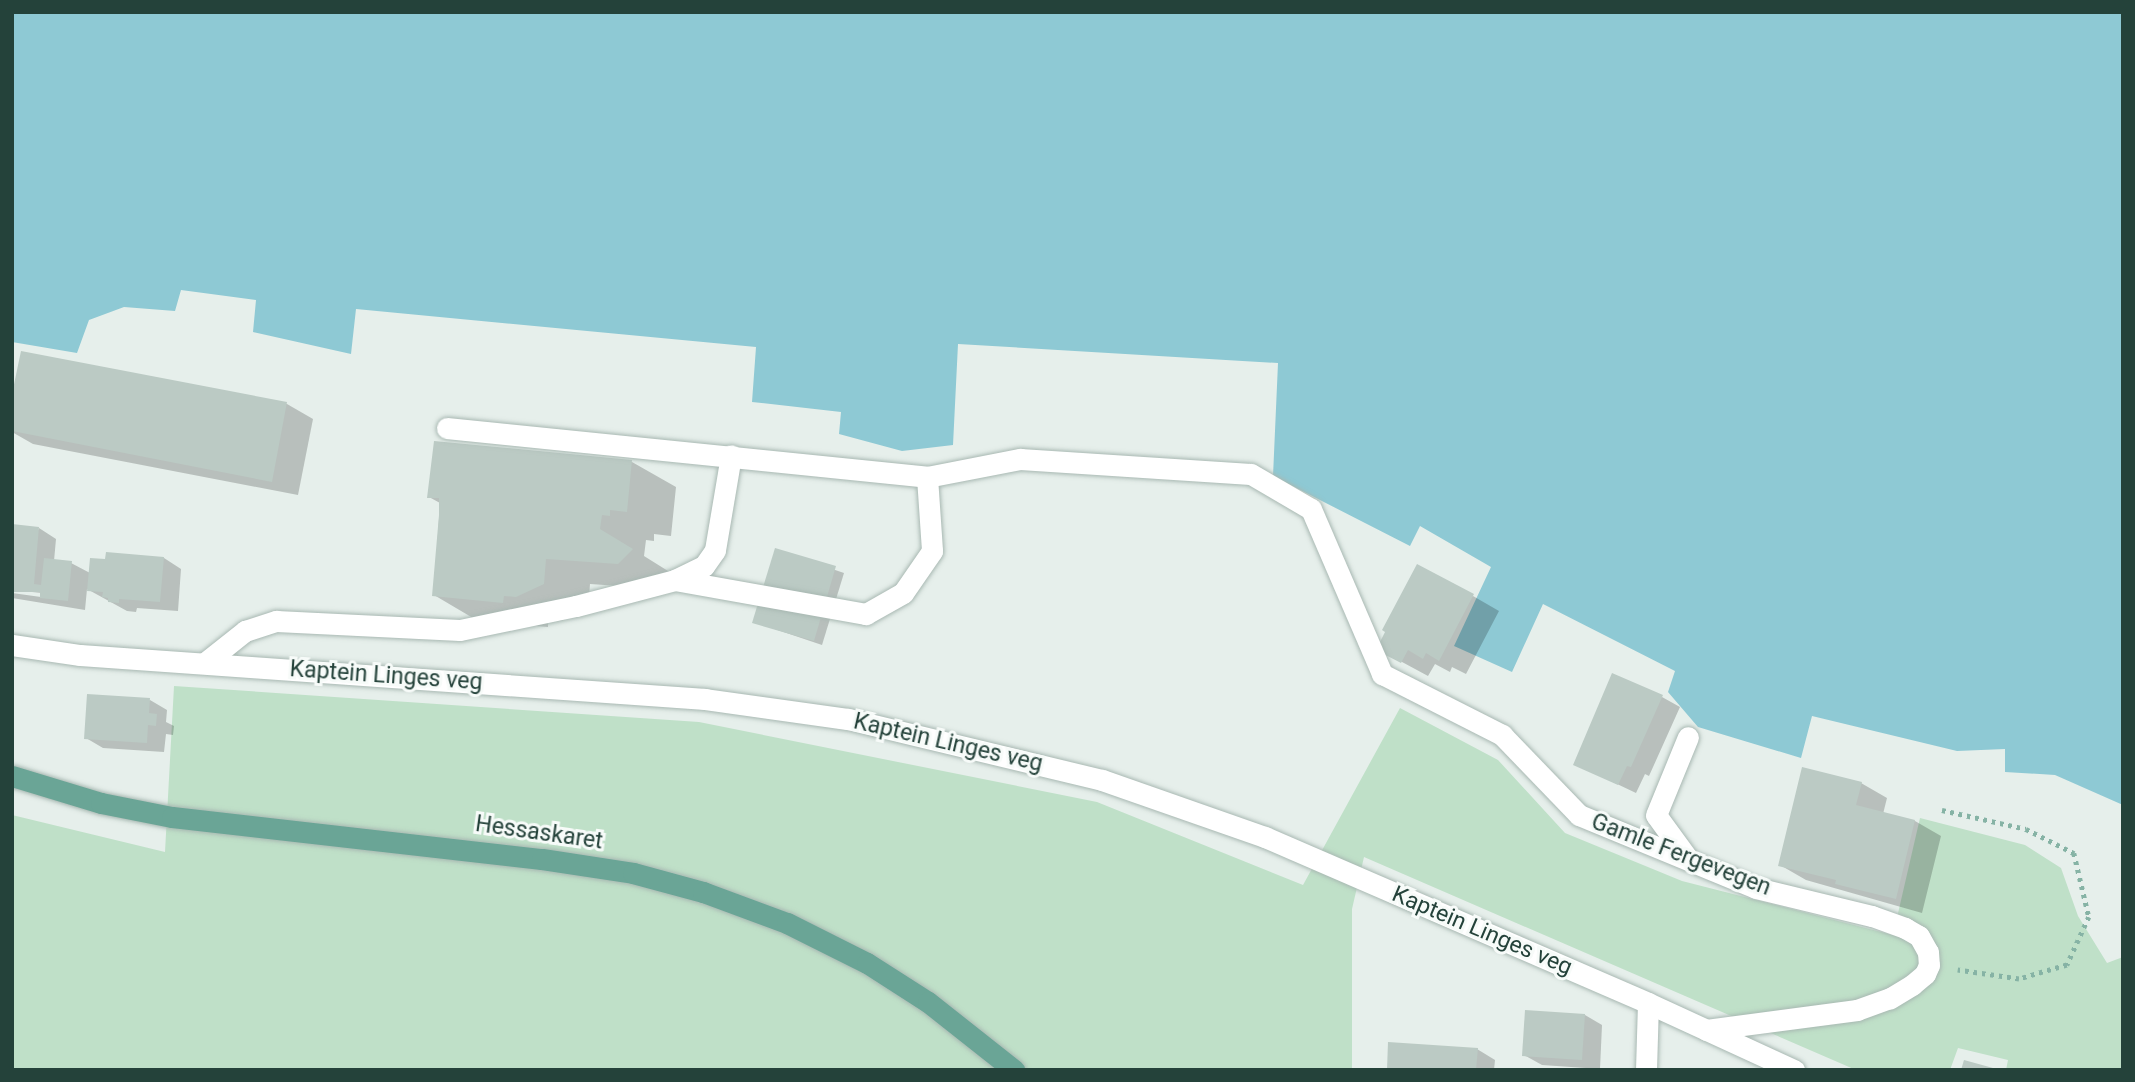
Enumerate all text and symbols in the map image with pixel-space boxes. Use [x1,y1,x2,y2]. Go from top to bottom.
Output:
street label: Kaptein Linges veg [289,656,483,696]
street label: Kaptein Linges veg [851,708,1045,778]
street label: Gamle Fergevegen [1587,808,1775,902]
street label: Hessaskaret [474,810,604,856]
street label: Kaptein Linges veg [1388,881,1576,981]

